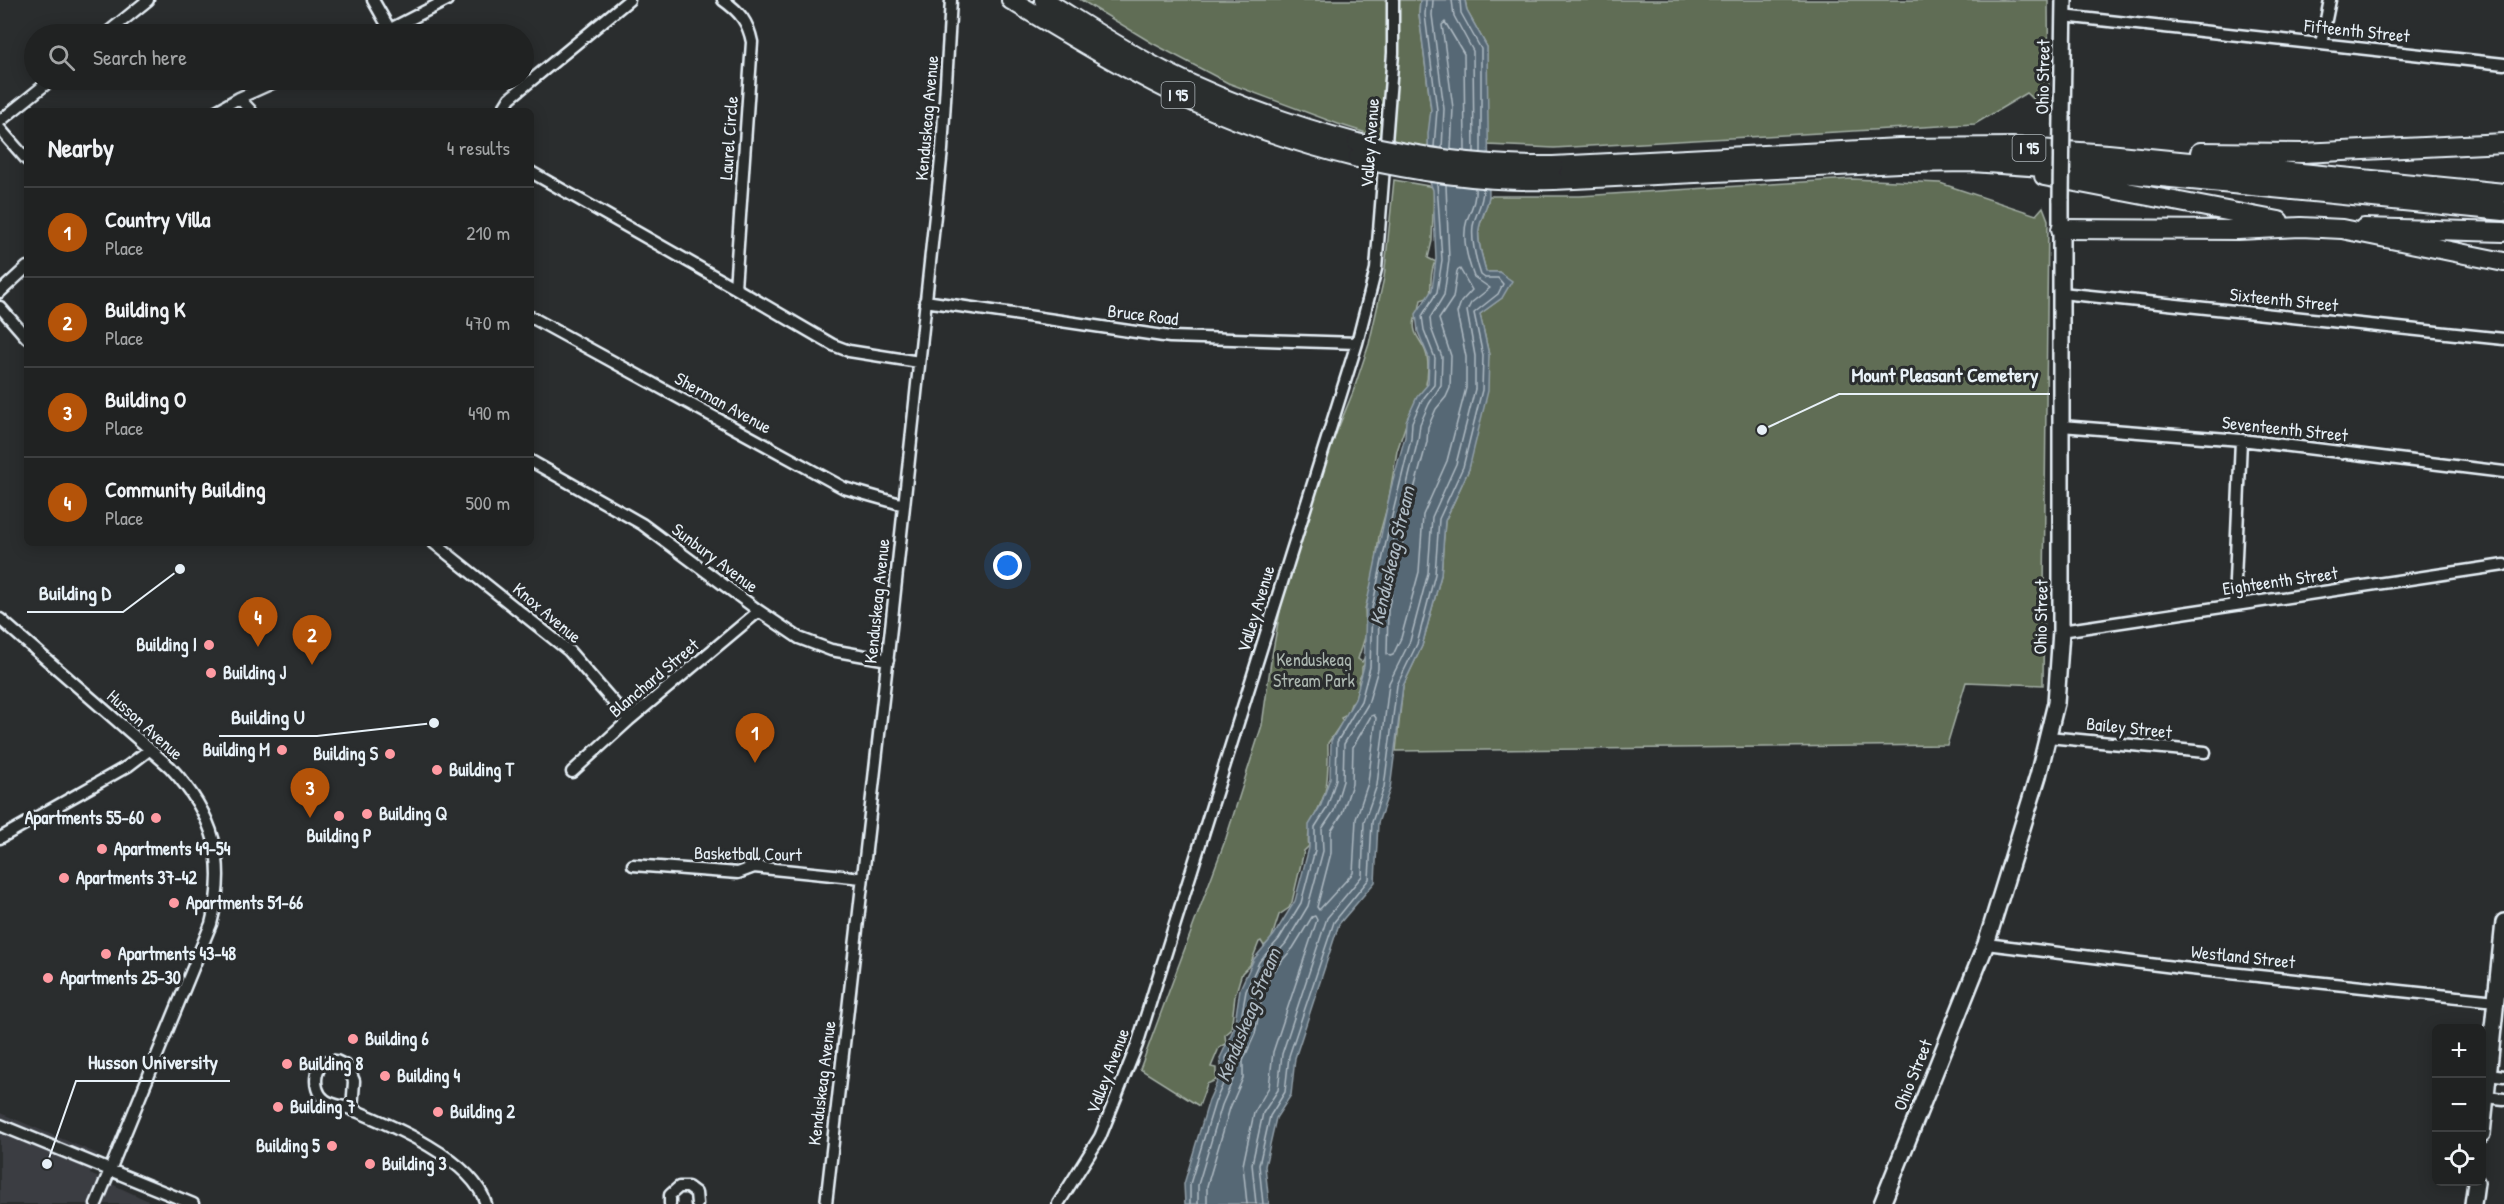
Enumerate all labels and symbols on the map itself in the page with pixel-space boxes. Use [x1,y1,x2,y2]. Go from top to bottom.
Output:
street label: Fifteenth Street [2302,12,2412,49]
street label: Ohio Street [2029,39,2056,115]
street label: Kenduskeag Avenue [909,54,944,181]
road number: I 95 [1162,82,1194,108]
street label: Laurel Circle [713,95,744,181]
street label: Valley Avenue [1354,97,1385,188]
road number: I 95 [2012,135,2046,161]
street label: Sixteenth Street [2229,281,2340,318]
street label: Bruce Road [1106,298,1180,331]
callout: Mount Pleasant Cemetery [1839,356,2050,394]
text: Mount Pleasant Cemetery [1852,361,2039,389]
street label: Sherman Avenue [670,366,776,439]
street label: Seventeenth Street [2221,409,2350,448]
water label: Kenduskeag Stream [1362,482,1422,628]
street label: Sunbury Avenue [667,517,764,598]
street label: Kenduskeag Avenue [858,537,895,665]
your location [993,551,1022,580]
street label: Eighteenth Street [2221,560,2340,601]
street label: Valley Avenue [1230,562,1281,655]
callout: Building D [27,574,123,612]
street label: Knox Avenue [508,576,587,649]
text: Building D [39,579,112,607]
street label: Ohio Street [2027,579,2054,655]
pin: 4 [238,598,278,647]
pin: 2 [292,616,332,665]
place label: Building I [136,632,197,658]
street label: Blanchard Street [603,632,705,723]
marker: Building I [202,638,216,652]
park label: Kenduskeag Stream Park [1273,647,1356,693]
place label: Building J [223,660,286,686]
marker: Building J [204,666,218,680]
street label: Husson Avenue [102,684,189,766]
callout: Building U [219,698,317,736]
text: Building U [231,703,305,731]
street label: Bailey Street [2085,711,2174,745]
pin: 1 [736,714,774,763]
place label: Building M [203,737,270,763]
place label: Building S [313,741,379,767]
marker: Building M [275,743,289,757]
marker: Building S [383,747,397,761]
place label: Building T [449,757,514,783]
marker: Building T [430,763,444,777]
pin: 3 [290,768,330,818]
place label: Building Q [379,801,447,827]
place label: Apartments 55-60 [25,805,144,831]
marker: Building Q [360,807,374,821]
marker: Building P [332,809,346,823]
marker: Apartments 55-60 [149,811,163,825]
place label: Building P [306,823,372,849]
place label: Apartments 49-54 [114,836,231,862]
street label: Basketball Court [694,840,803,867]
marker: Apartments 49-54 [95,842,109,856]
place label: Apartments 37-42 [76,865,197,891]
marker: Apartments 37-42 [57,871,71,885]
place label: Apartments 51-66 [186,890,303,916]
marker: Apartments 51-66 [167,896,181,910]
street label: Westland Street [2190,939,2297,974]
place label: Apartments 43-48 [118,941,236,967]
water label: Kenduskeag Stream [1208,943,1288,1086]
marker: Apartments 43-48 [99,947,113,961]
place label: Apartments 25-30 [60,965,181,991]
marker: Apartments 25-30 [41,971,55,985]
street label: Kenduskeag Avenue [801,1019,842,1147]
street label: Valley Avenue [1080,1025,1135,1117]
place label: Building 6 [365,1026,429,1052]
marker: Building 6 [346,1032,360,1046]
street label: Ohio Street [1887,1035,1938,1114]
callout: Husson University [76,1043,230,1081]
text: Husson University [88,1048,219,1076]
place label: Building 8 [299,1051,363,1077]
marker: Building 8 [280,1057,294,1071]
place label: Building 4 [397,1063,460,1089]
marker: Building 4 [378,1069,392,1083]
place label: Building 7 [290,1094,355,1120]
place label: Building 2 [450,1099,515,1125]
marker: Building 7 [271,1100,285,1114]
marker: Building 2 [431,1105,445,1119]
place label: Building 5 [256,1133,320,1159]
marker: Building 5 [325,1139,339,1153]
place label: Building 3 [382,1151,447,1177]
marker: Building 3 [363,1157,377,1171]

